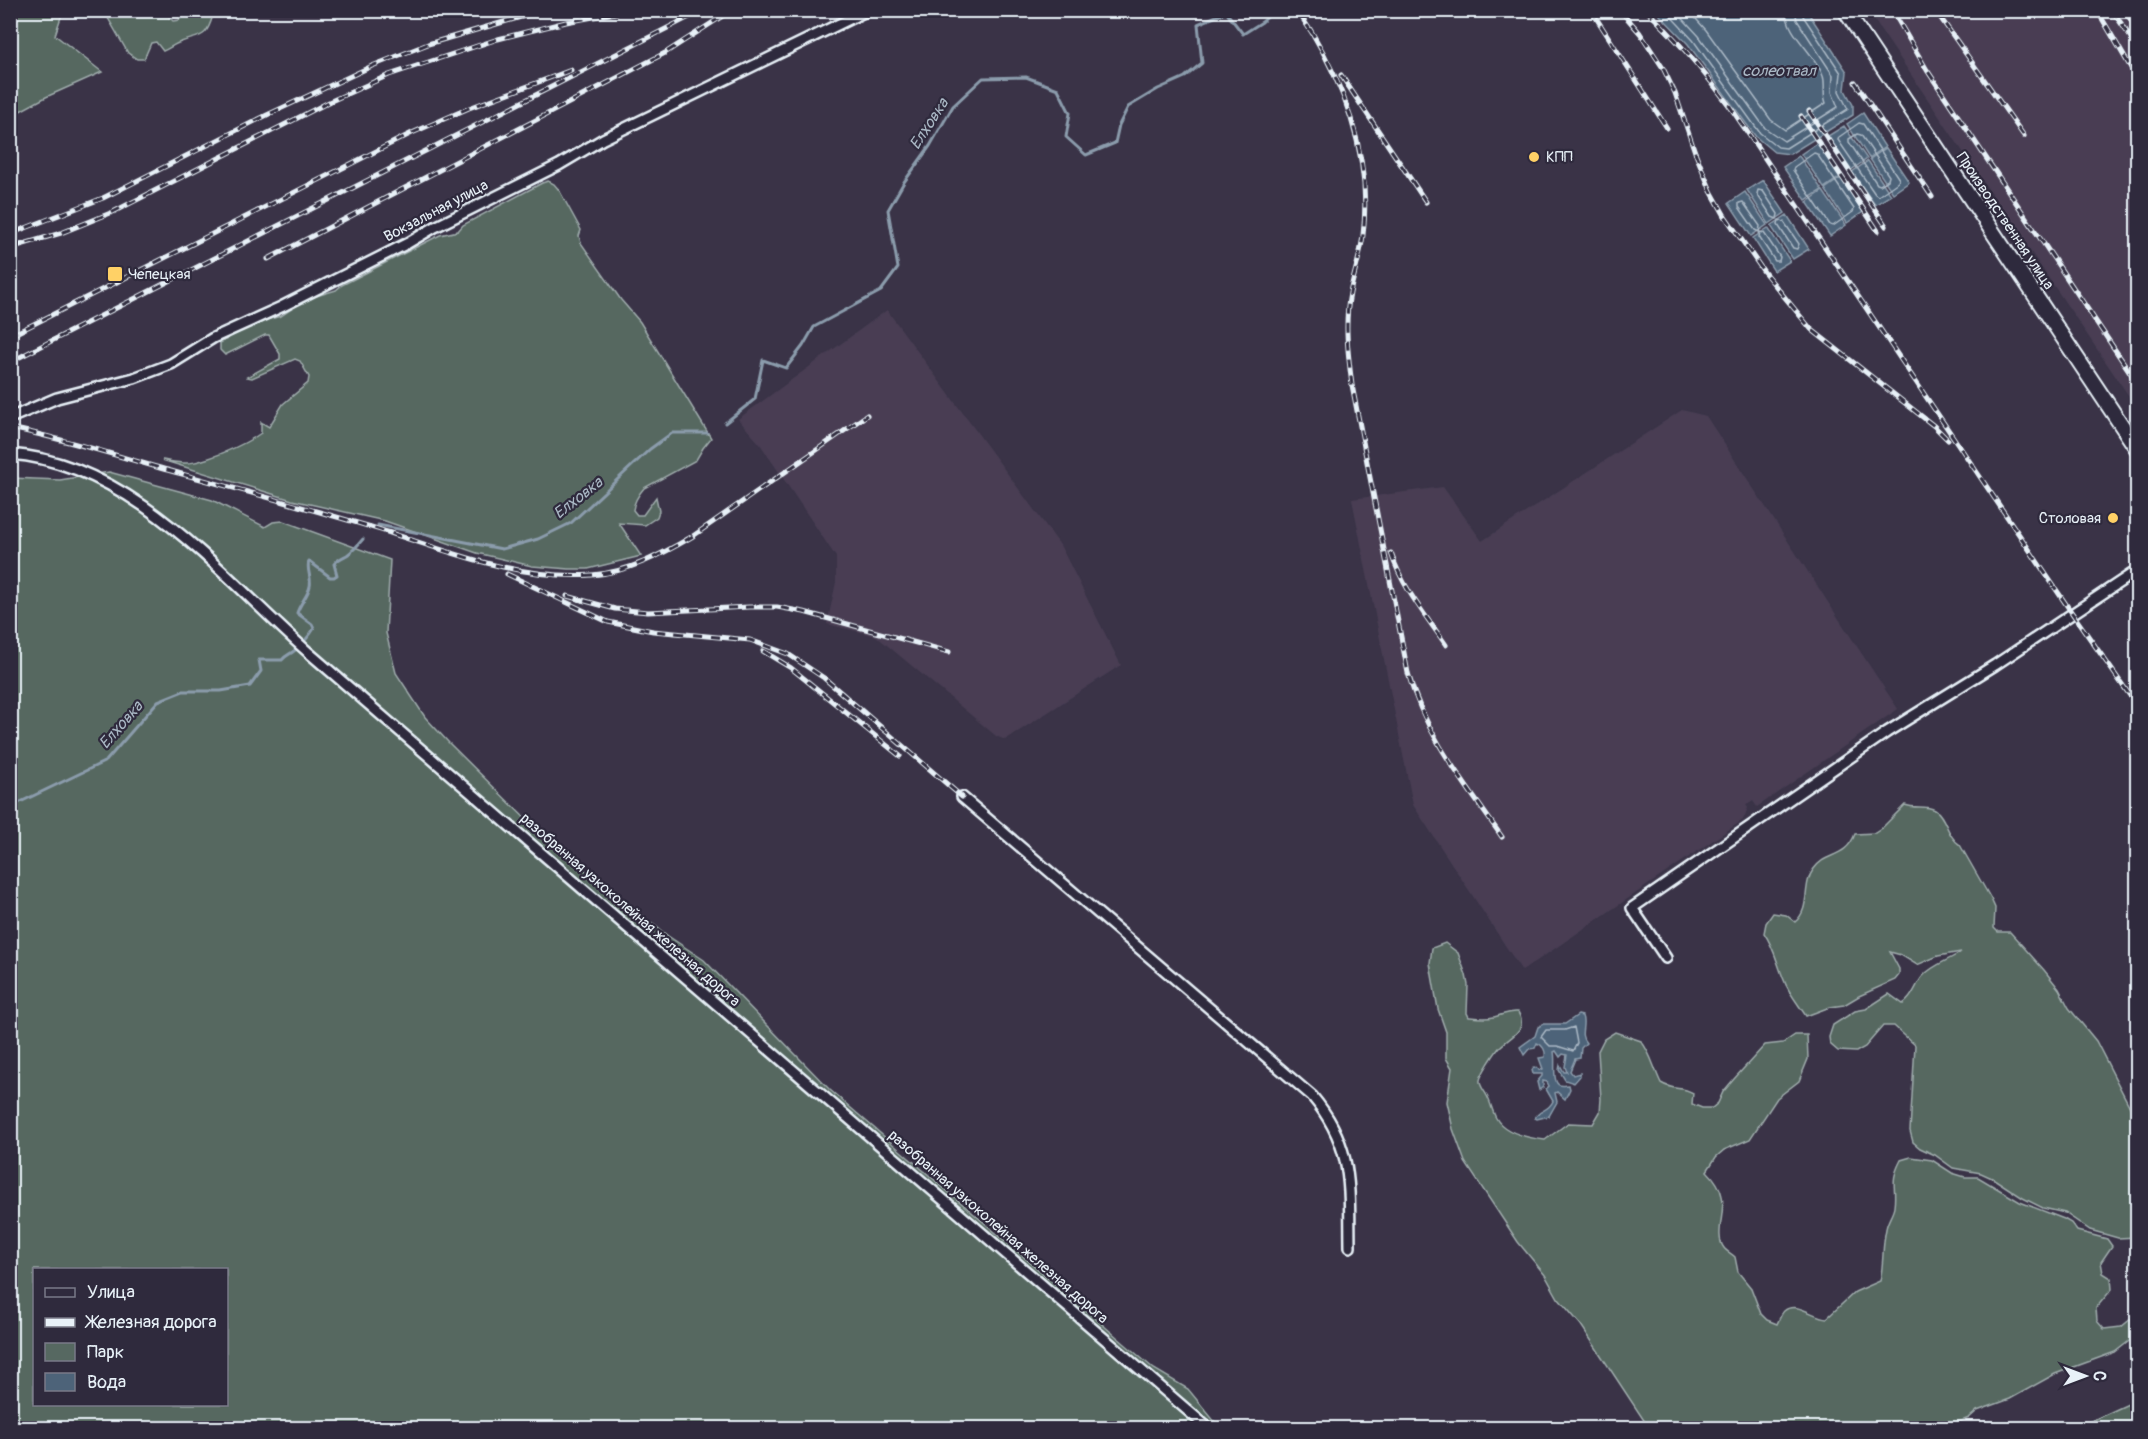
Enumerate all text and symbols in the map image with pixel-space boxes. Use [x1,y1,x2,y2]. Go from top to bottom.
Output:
water label: солеотвал [1742,61,1817,81]
water label: Елховка [905,93,954,153]
place label: КПП [1546,148,1573,167]
street label: Производственная улица [1952,149,2058,293]
marker: КПП [1527,150,1541,164]
street label: Вокзальная улица [381,176,491,246]
marker: Чепецкая [106,265,124,283]
place label: Чепецкая [128,265,191,284]
water label: Елховка [549,472,608,523]
place label: Cтоловая [2039,509,2101,528]
marker: Cтоловая [2106,511,2120,525]
water label: Елховка [95,696,148,753]
street label: разобранная узкоколейная железная дорога [516,809,744,1011]
street label: разобранная узкоколейная железная дорога [884,1126,1112,1328]
legend [33,1268,228,1406]
text: Улица [87,1281,135,1304]
text: Железная дорога [84,1311,217,1334]
text: Парк [87,1341,124,1364]
north arrow [2055,1346,2115,1406]
text: Вода [87,1371,126,1394]
text: С [2089,1371,2109,1381]

